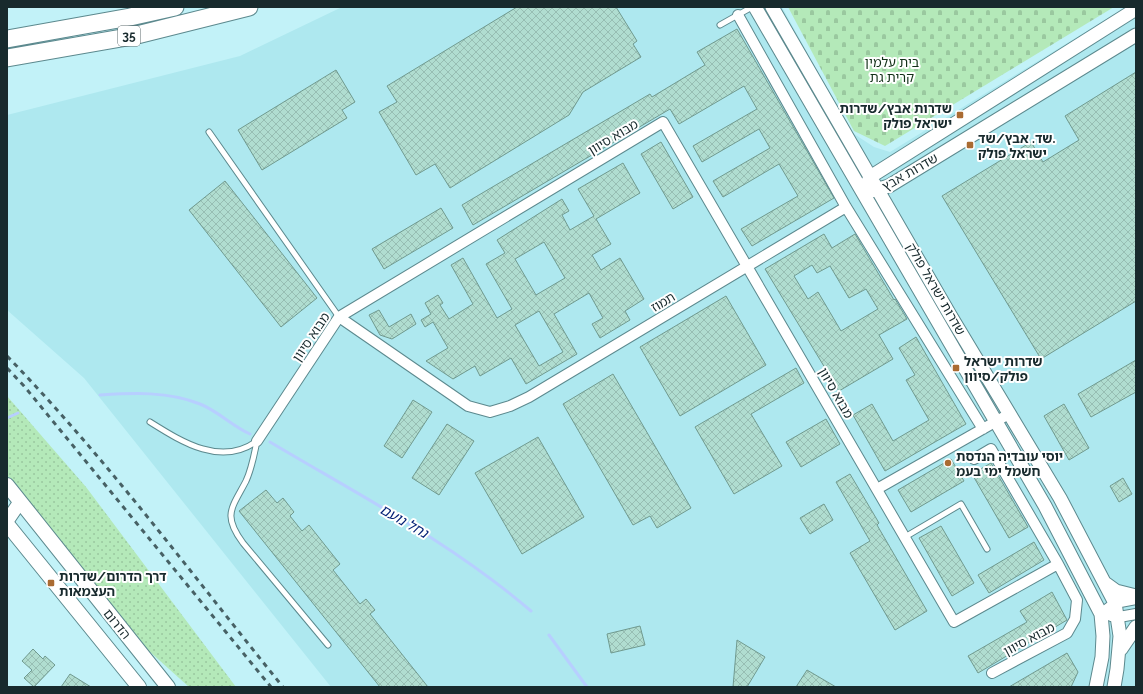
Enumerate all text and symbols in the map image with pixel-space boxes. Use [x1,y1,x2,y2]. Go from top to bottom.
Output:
road number: 35 [118,26,140,46]
park label: בית עלמין קרית גת [865,55,919,85]
place label: שדרות אבץ/שדרות ישראל פולק [840,101,952,131]
marker: שדרות אבץ/שדרות ישראל פולק [955,110,965,120]
street label: מבוא סיוון [585,116,641,158]
place label: שד. אבץ/שד. ישראל פולק [978,131,1056,161]
marker: שד. אבץ/שד. ישראל פולק [965,140,975,150]
street label: שדרות אבץ [880,150,940,194]
street label: שדרות ישראל פולק [904,240,968,338]
street label: תמוז [648,289,678,315]
street label: מבוא סיוון [289,309,333,364]
place label: שדרות ישראל פולק/סיוון [964,354,1043,384]
marker: שדרות ישראל פולק/סיוון [951,363,961,373]
street label: מבוא סיוון [816,365,857,421]
place label: יוסי עובדיה הנדסת חשמל ימי בעמ [956,449,1063,479]
marker: יוסי עובדיה הנדסת חשמל ימי בעמ [943,458,953,468]
water label: נחל נועם [377,501,432,542]
place label: דרך הדרום/שדרות העצמאות [59,569,167,599]
marker: דרך הדרום/שדרות העצמאות [46,578,56,588]
street label: הדרום [100,606,134,642]
street label: מבוא סיוון [1001,619,1058,659]

